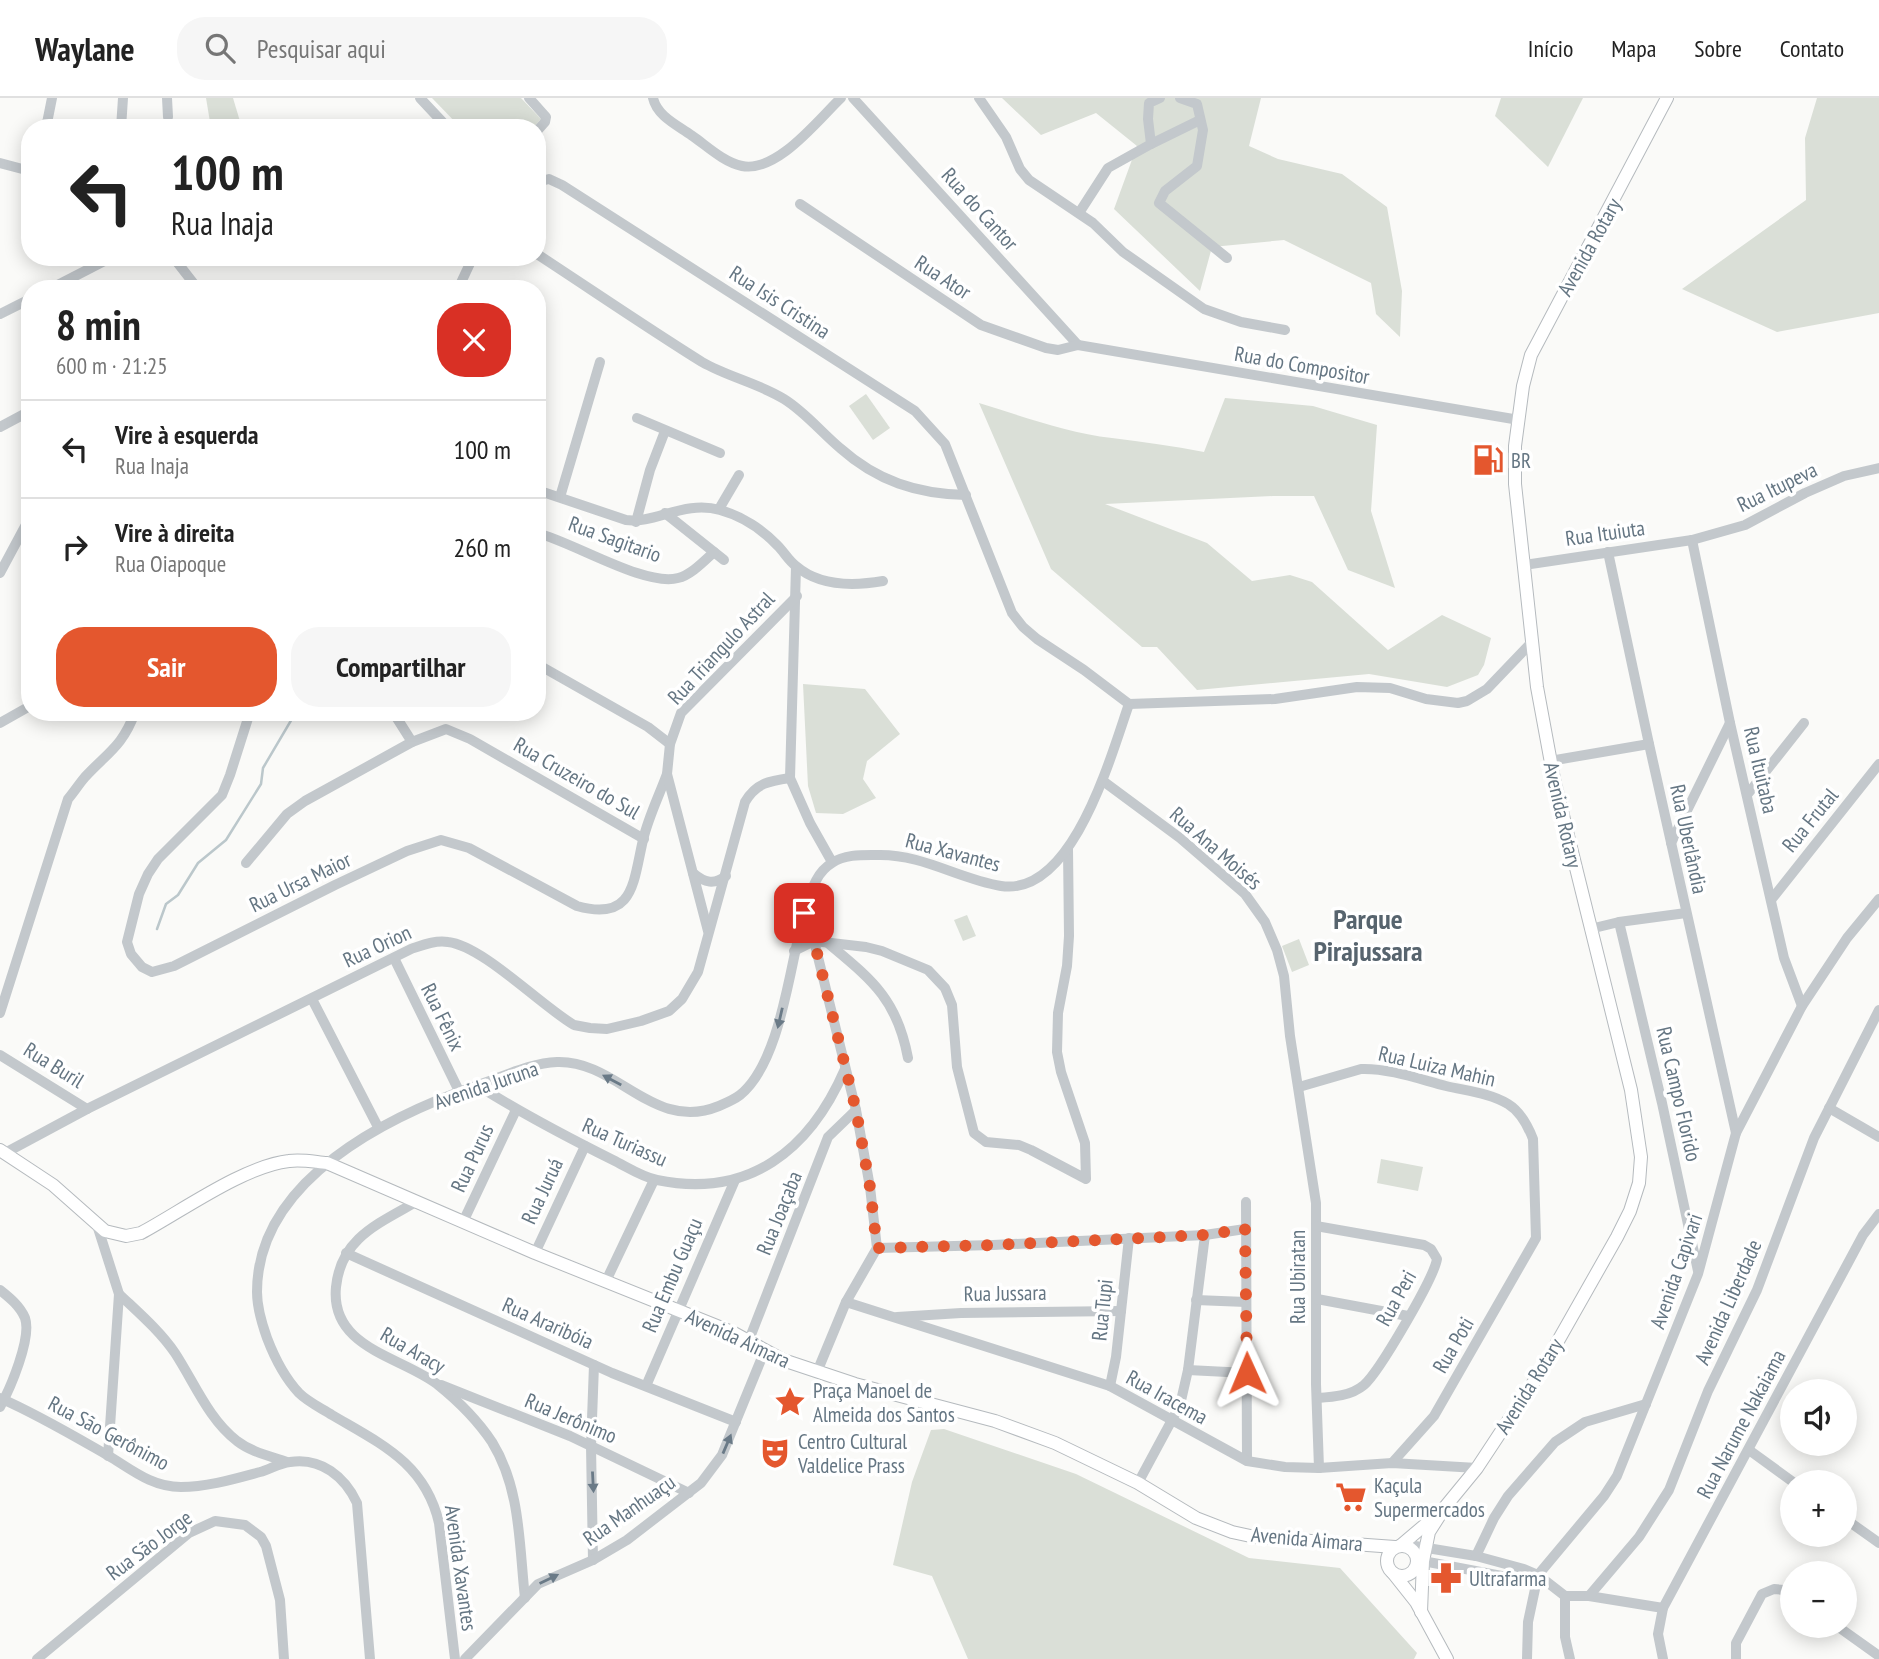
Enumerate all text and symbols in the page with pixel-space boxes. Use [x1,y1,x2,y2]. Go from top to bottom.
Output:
search box [177,17,667,80]
text: Waylane [35,27,135,70]
icon: search [201,29,239,67]
text: Pesquisar aqui [257,32,386,65]
text: Início [1528,33,1573,64]
text: Mapa [1611,33,1656,64]
text: Sobre [1694,33,1742,64]
text: Contato [1780,33,1844,64]
text: 100 m [171,140,284,204]
icon: left [56,147,147,238]
street label: Rua do Cantor [936,162,1024,256]
street label: Avenida Rotary [1551,193,1627,301]
text: Rua Inaja [171,202,274,244]
street label: Rua Ator [910,249,976,305]
street label: Rua Isis Cristina [724,259,836,345]
text: 8 min [56,297,141,352]
button: close [437,303,511,377]
street label: Rua do Compositor [1232,340,1372,390]
text: 600 m · 21:25 [56,351,168,380]
text: Vire à esquerda [115,418,258,451]
icon: left [56,430,94,468]
text: 100 m [453,433,511,466]
fuel station icon: BR [1471,443,1505,477]
place label: BR [1511,447,1531,474]
text: Rua Inaja [115,451,189,480]
street label: Rua Itupeva [1733,456,1821,518]
street label: Rua Sagitario [565,510,665,568]
street label: Rua Ituiuta [1564,514,1646,552]
text: Vire à direita [115,516,234,549]
icon: right [56,528,94,566]
text: 260 m [453,531,511,564]
text: Rua Oiapoque [115,549,226,578]
street label: Rua Triangulo Astral [662,586,780,710]
button: Sair [56,627,277,707]
button: Compartilhar [291,627,511,707]
street label: Rua Ituitaba [1738,724,1784,816]
street label: Rua Cruzeiro do Sul [509,731,645,825]
street label: Avenida Rotary [1538,759,1588,871]
street label: Rua Uberlândia [1664,782,1714,896]
street label: Rua Frutal [1776,782,1844,858]
street label: Rua Ana Moisés [1164,801,1268,895]
street label: Rua Xavantes [903,826,1003,878]
street label: Rua Ursa Maior [245,846,356,918]
pin [774,883,834,943]
icon: arrive [785,894,823,932]
district label: Parque Pirajussara [1313,900,1423,969]
street label: Rua Orion [339,919,415,973]
street label: Rua Fênix [415,979,471,1056]
one-way arrow [774,1007,785,1029]
street label: Rua Campo Florido [1650,1024,1708,1164]
street label: Rua Buril [19,1036,89,1094]
street label: Rua Luiza Mahin [1376,1039,1498,1093]
street label: Avenida Juruna [430,1055,542,1115]
one-way arrow [602,1074,621,1086]
street label: Rua Turiassu [578,1111,672,1173]
street label: Rua Purus [445,1120,499,1196]
street label: Rua Juruá [515,1154,569,1228]
street label: Rua Joaçaba [750,1167,808,1259]
street label: Avenida Capivari [1644,1210,1708,1332]
street label: Rua Embu Guaçu [636,1214,708,1336]
street label: Rua Ubiratan [1284,1230,1311,1324]
street label: Avenida Liberdade [1688,1235,1768,1369]
street label: Rua Peri [1370,1265,1422,1331]
street label: Rua Tupi [1085,1278,1119,1342]
street label: Rua Jussara [963,1279,1047,1307]
street label: Rua Araribóia [498,1291,598,1355]
street label: Avenida Aimara [682,1302,794,1374]
street label: Rua Poti [1426,1312,1480,1378]
street label: Rua Aracy [376,1321,450,1379]
street label: Avenida Rotary [1489,1333,1569,1439]
position arrow [1210,1336,1284,1410]
street label: Rua Narume Nakaiama [1690,1345,1792,1503]
street label: Rua Iracema [1122,1364,1212,1430]
place label: Praça Manoel de Almeida dos Santos [813,1377,955,1428]
map controls [1780,1379,1857,1638]
button: sound [1780,1379,1857,1456]
place icon: Praça Manoel de Almeida dos Santos [773,1385,807,1419]
street label: Rua Jerônimo [521,1387,621,1449]
street label: Rua São Gerônimo [44,1390,174,1476]
place label: Centro Cultural Valdelice Prass [797,1428,907,1479]
one-way arrow [721,1434,733,1454]
theatre icon: Centro Cultural Valdelice Prass [758,1436,792,1470]
street label: Rua Manhuaçu [578,1468,680,1552]
button: + [1780,1470,1857,1547]
one-way arrow [587,1471,598,1493]
place label: Kaçula Supermercados [1374,1472,1485,1523]
supermarket icon: Kaçula Supermercados [1334,1480,1368,1514]
street label: Avenida Xavantes [439,1503,483,1633]
street label: Rua São Jorge [101,1504,197,1586]
street label: Avenida Aimara [1250,1521,1364,1557]
pharmacy icon: Ultrafarma [1429,1561,1463,1595]
button: − [1780,1561,1857,1638]
place label: Ultrafarma [1469,1565,1546,1592]
one-way arrow [540,1573,560,1585]

